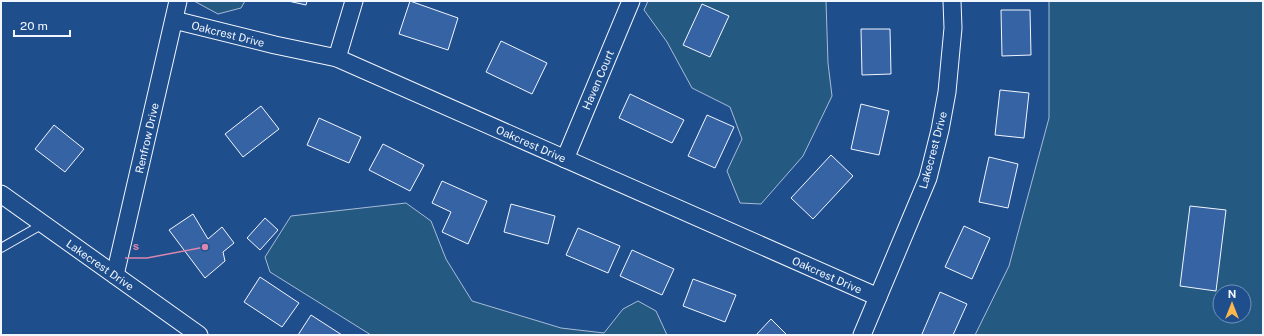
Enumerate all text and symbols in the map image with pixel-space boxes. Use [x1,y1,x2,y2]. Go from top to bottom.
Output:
scale bar [14,12,70,38]
text: 20 m [20,19,48,33]
street label: Oakcrest Drive [190,19,266,49]
street label: Haven Court [580,48,616,112]
street label: Renfrow Drive [133,102,161,174]
street label: Lakecrest Drive [917,110,949,190]
street label: Oakcrest Drive [494,123,568,165]
callout: s [125,234,147,258]
street label: Lakecrest Drive [64,237,136,293]
street label: Oakcrest Drive [790,254,864,296]
north arrow [1212,284,1252,324]
text: N [1228,288,1236,300]

